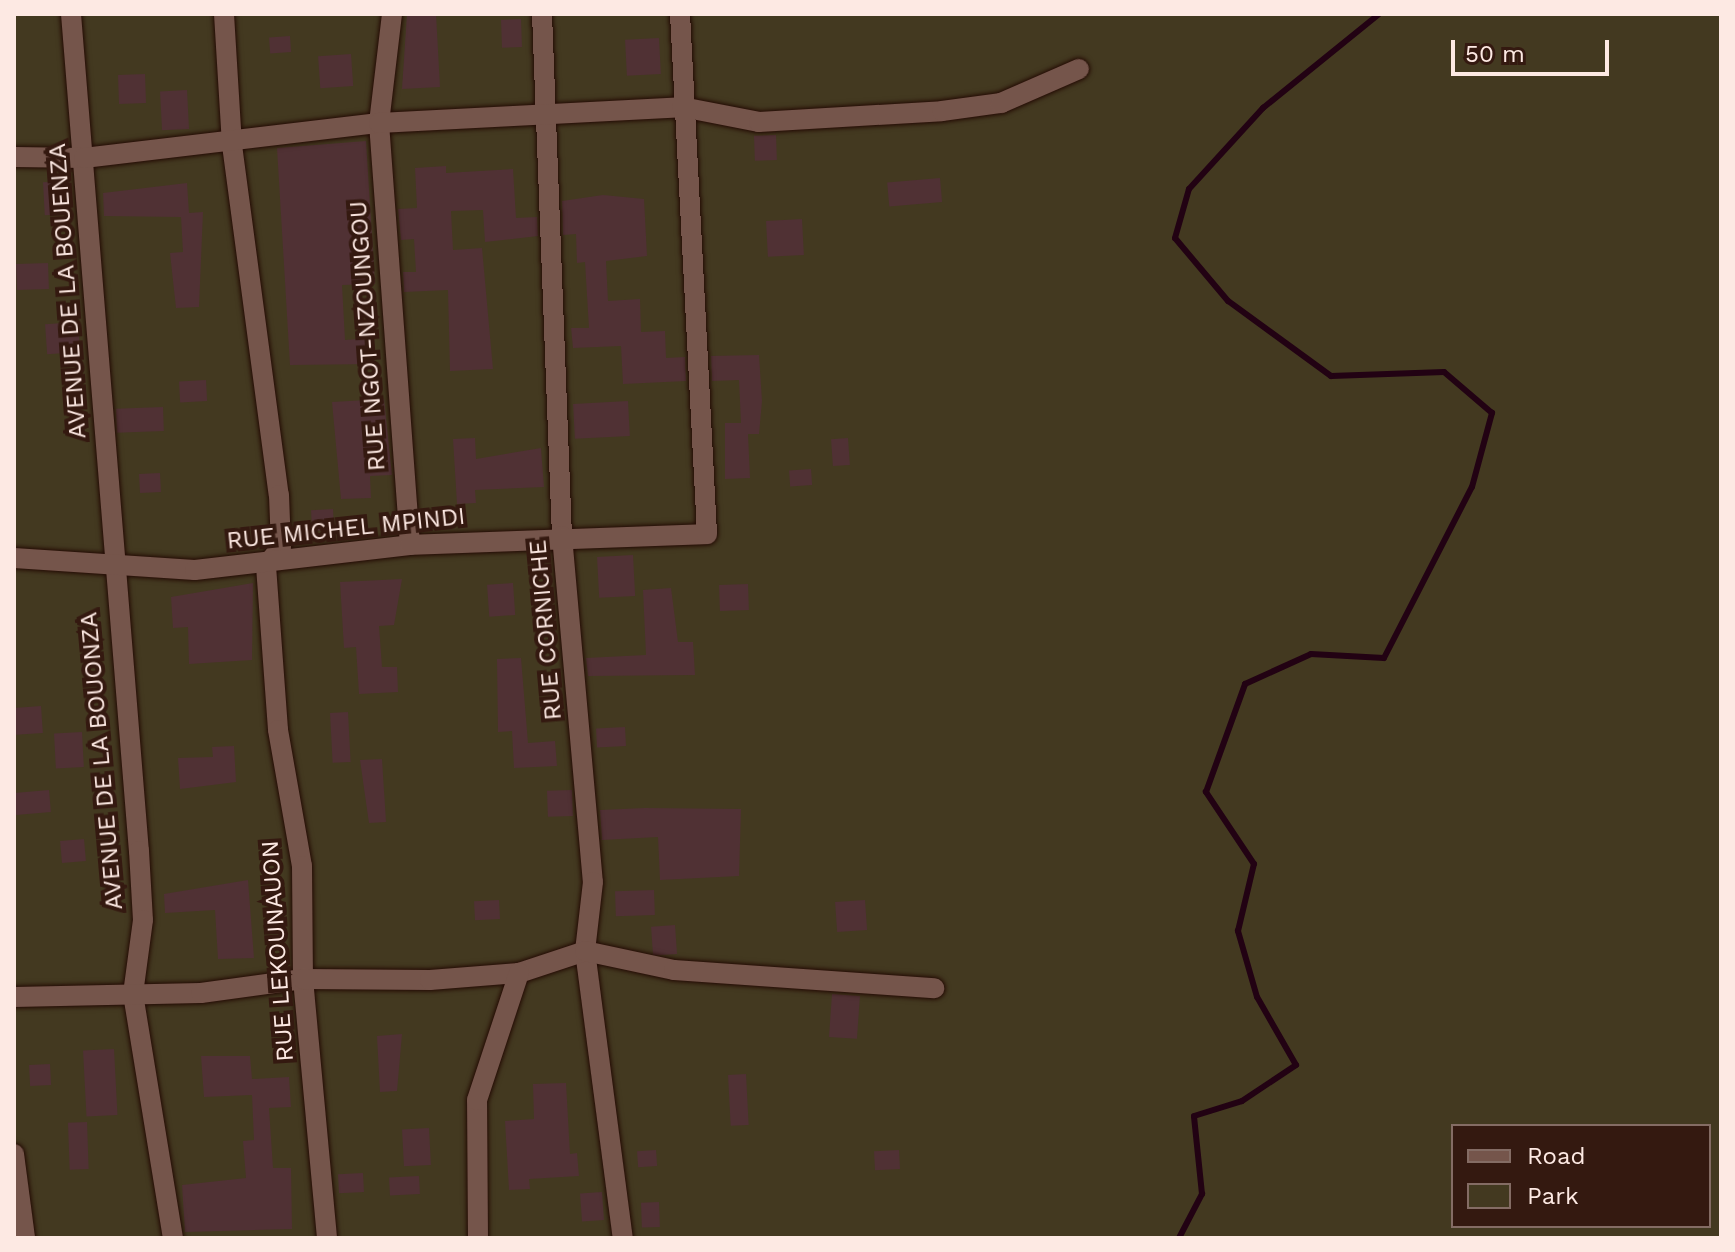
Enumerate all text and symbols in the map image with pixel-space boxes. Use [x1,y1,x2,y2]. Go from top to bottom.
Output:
scale bar [1455,24,1613,74]
text: 50 m [1465,40,1525,68]
street label: AVENUE DE LA BOUENZA [43,142,93,440]
street label: RUE NGOT-NZOUNGOU [344,200,392,472]
street label: RUE MICHEL MPINDI [225,502,467,556]
street label: RUE CORNICHE [524,539,568,721]
street label: AVENUE DE LA BOUONZA [75,610,129,912]
street label: RUE LEKOUNAUON [256,839,300,1063]
legend [1451,1124,1711,1228]
text: Road [1527,1142,1586,1170]
text: Park [1527,1182,1579,1210]

